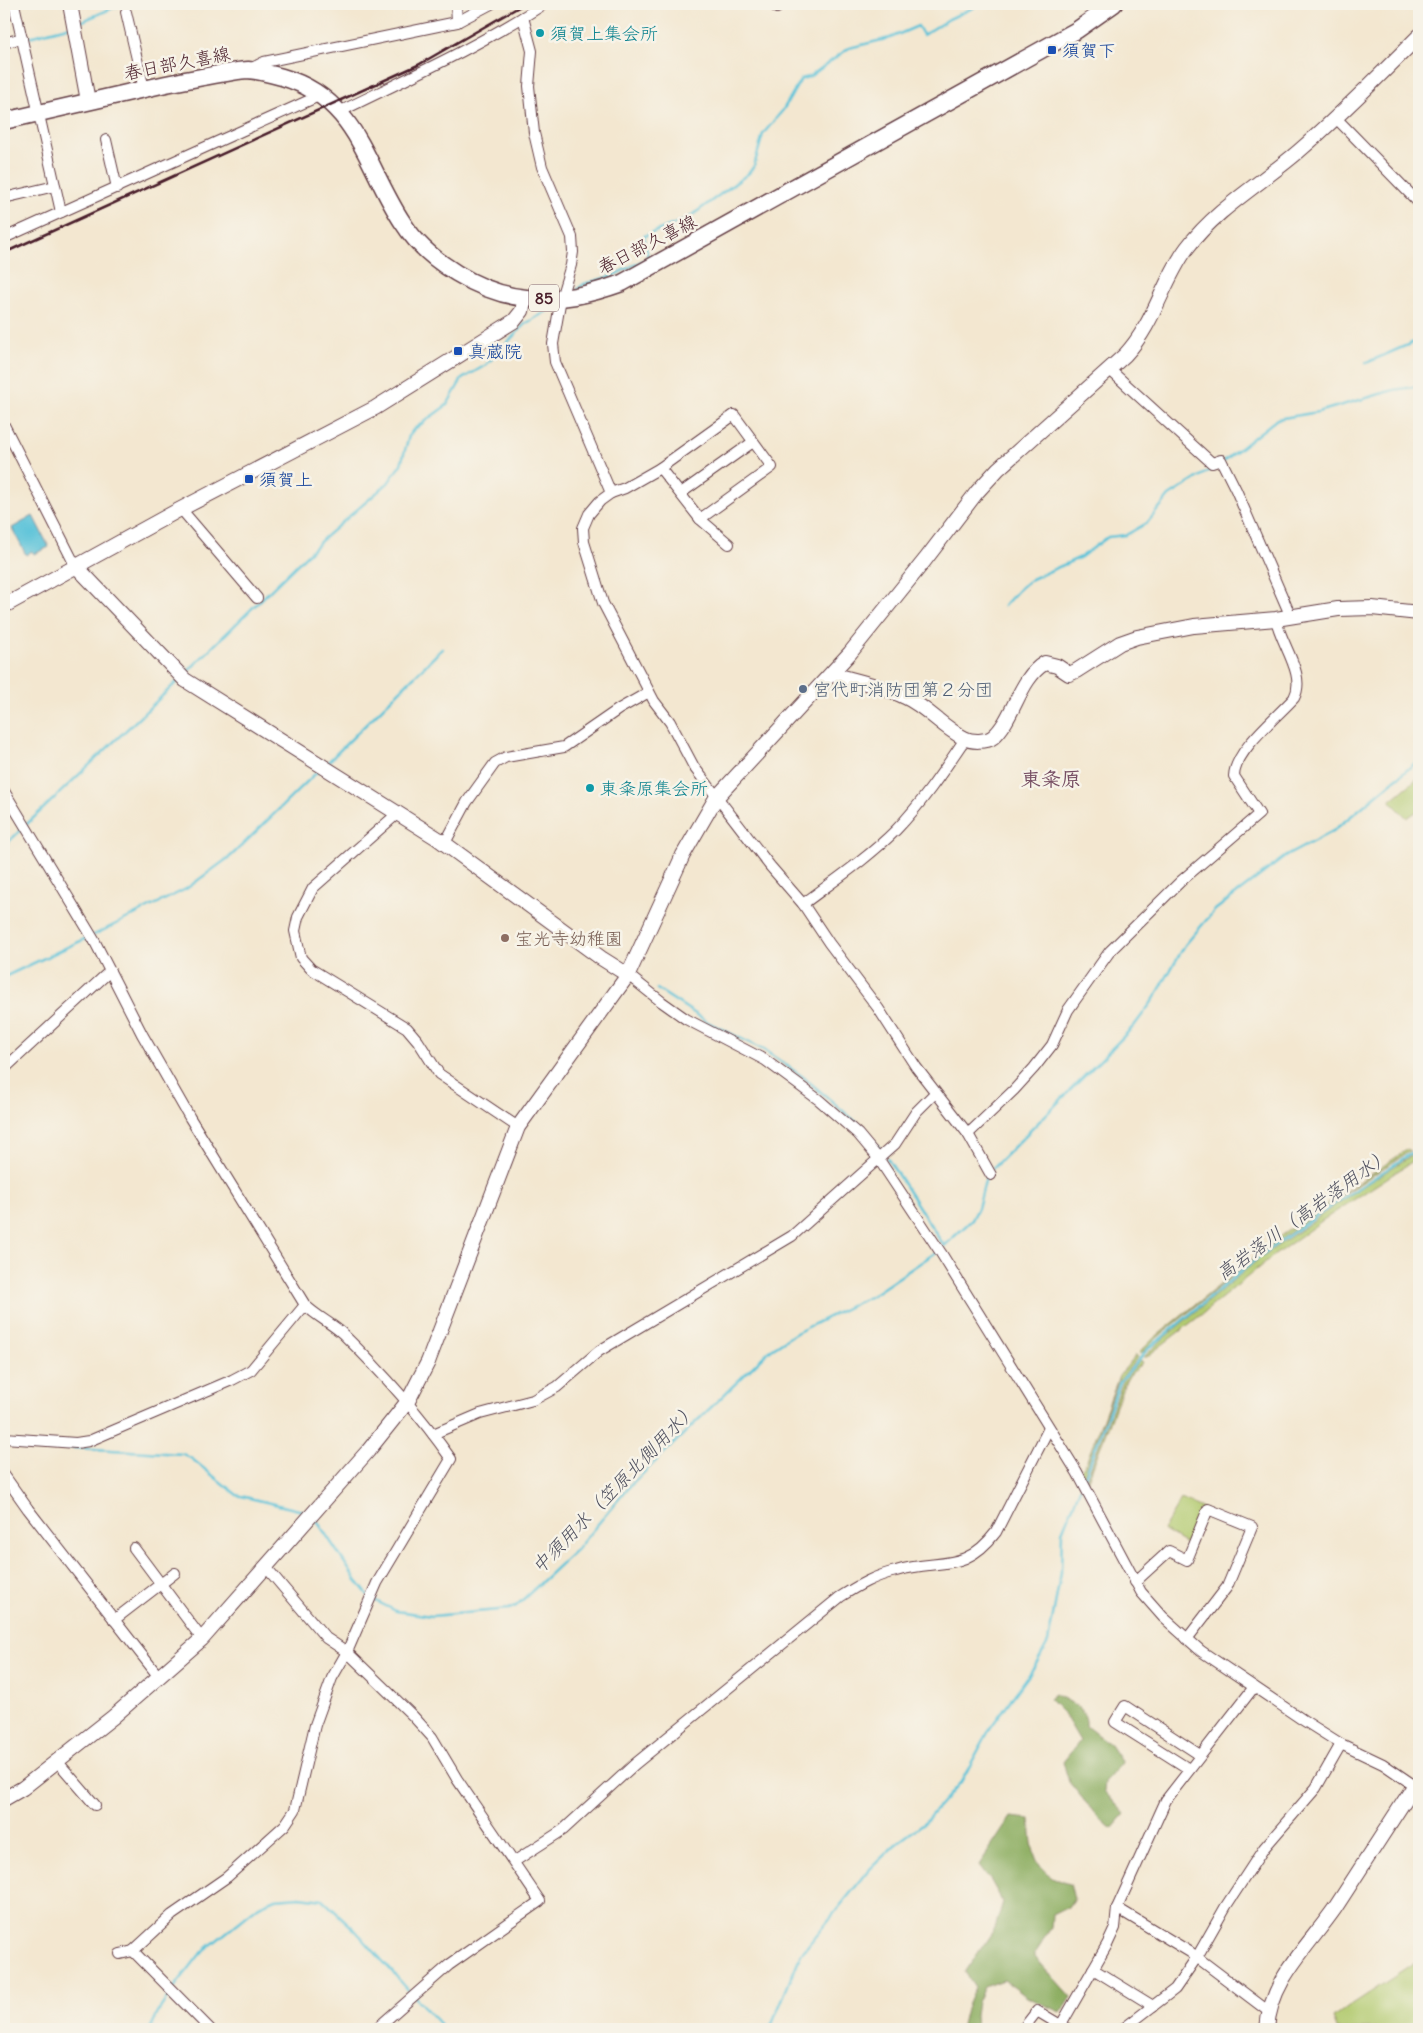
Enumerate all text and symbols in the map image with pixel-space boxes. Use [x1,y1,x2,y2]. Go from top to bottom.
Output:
place label: 須賀上集会所 [550,22,658,45]
marker: 須賀上集会所 [534,27,546,39]
place label: 須賀下 [1062,39,1116,62]
street label: 春日部久喜線 [122,41,232,85]
marker: 須賀下 [1046,44,1058,56]
street label: 春日部久喜線 [594,209,700,279]
road number: 85 [529,284,559,312]
place label: 真蔵院 [468,340,522,363]
marker: 真蔵院 [452,345,464,357]
place label: 須賀上 [259,468,313,491]
marker: 須賀上 [243,473,255,485]
place label: 宮代町消防団第２分団 [813,678,993,701]
marker: 宮代町消防団第２分団 [797,683,809,695]
district label: 東粂原 [1021,766,1081,791]
place label: 東粂原集会所 [600,777,708,800]
marker: 東粂原集会所 [584,782,596,794]
place label: 宝光寺幼稚園 [515,927,623,950]
marker: 宝光寺幼稚園 [499,932,511,944]
water label: 高岩落川（高岩落用水） [1211,1143,1395,1285]
water label: 中須用水（笠原北側用水） [526,1398,702,1578]

